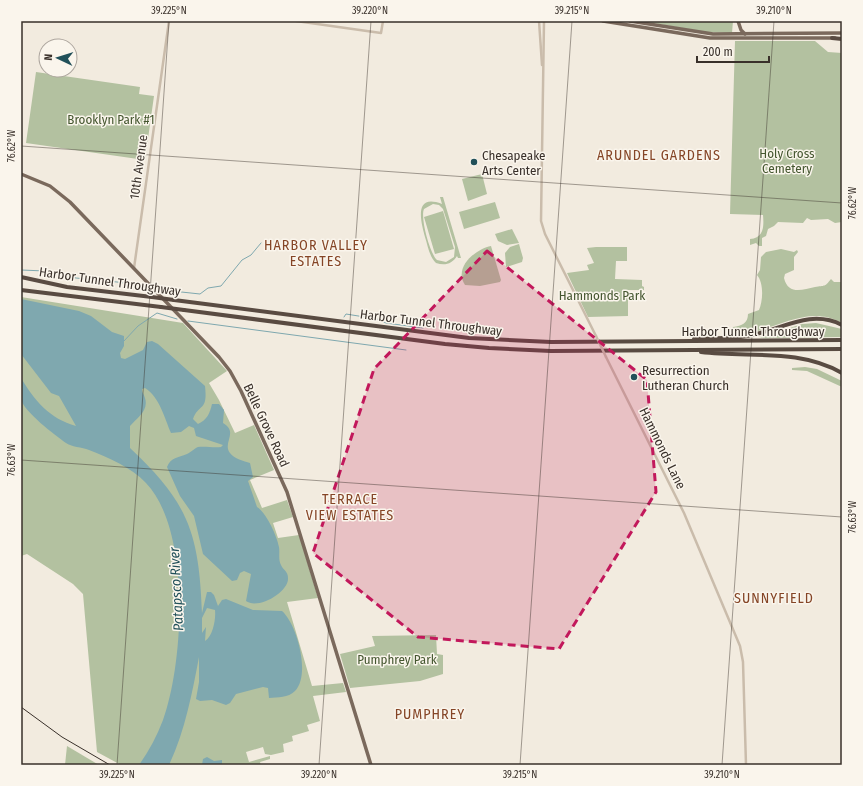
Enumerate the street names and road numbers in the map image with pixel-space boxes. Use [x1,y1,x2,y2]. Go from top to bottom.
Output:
street label: 10th Avenue [127,134,150,200]
street label: Harbor Tunnel Throughway [38,264,182,299]
street label: Harbor Tunnel Throughway [359,306,503,339]
street label: Harbor Tunnel Throughway [681,324,825,339]
street label: Belle Grove Road [241,381,292,469]
street label: Hammonds Lane [636,405,689,491]

